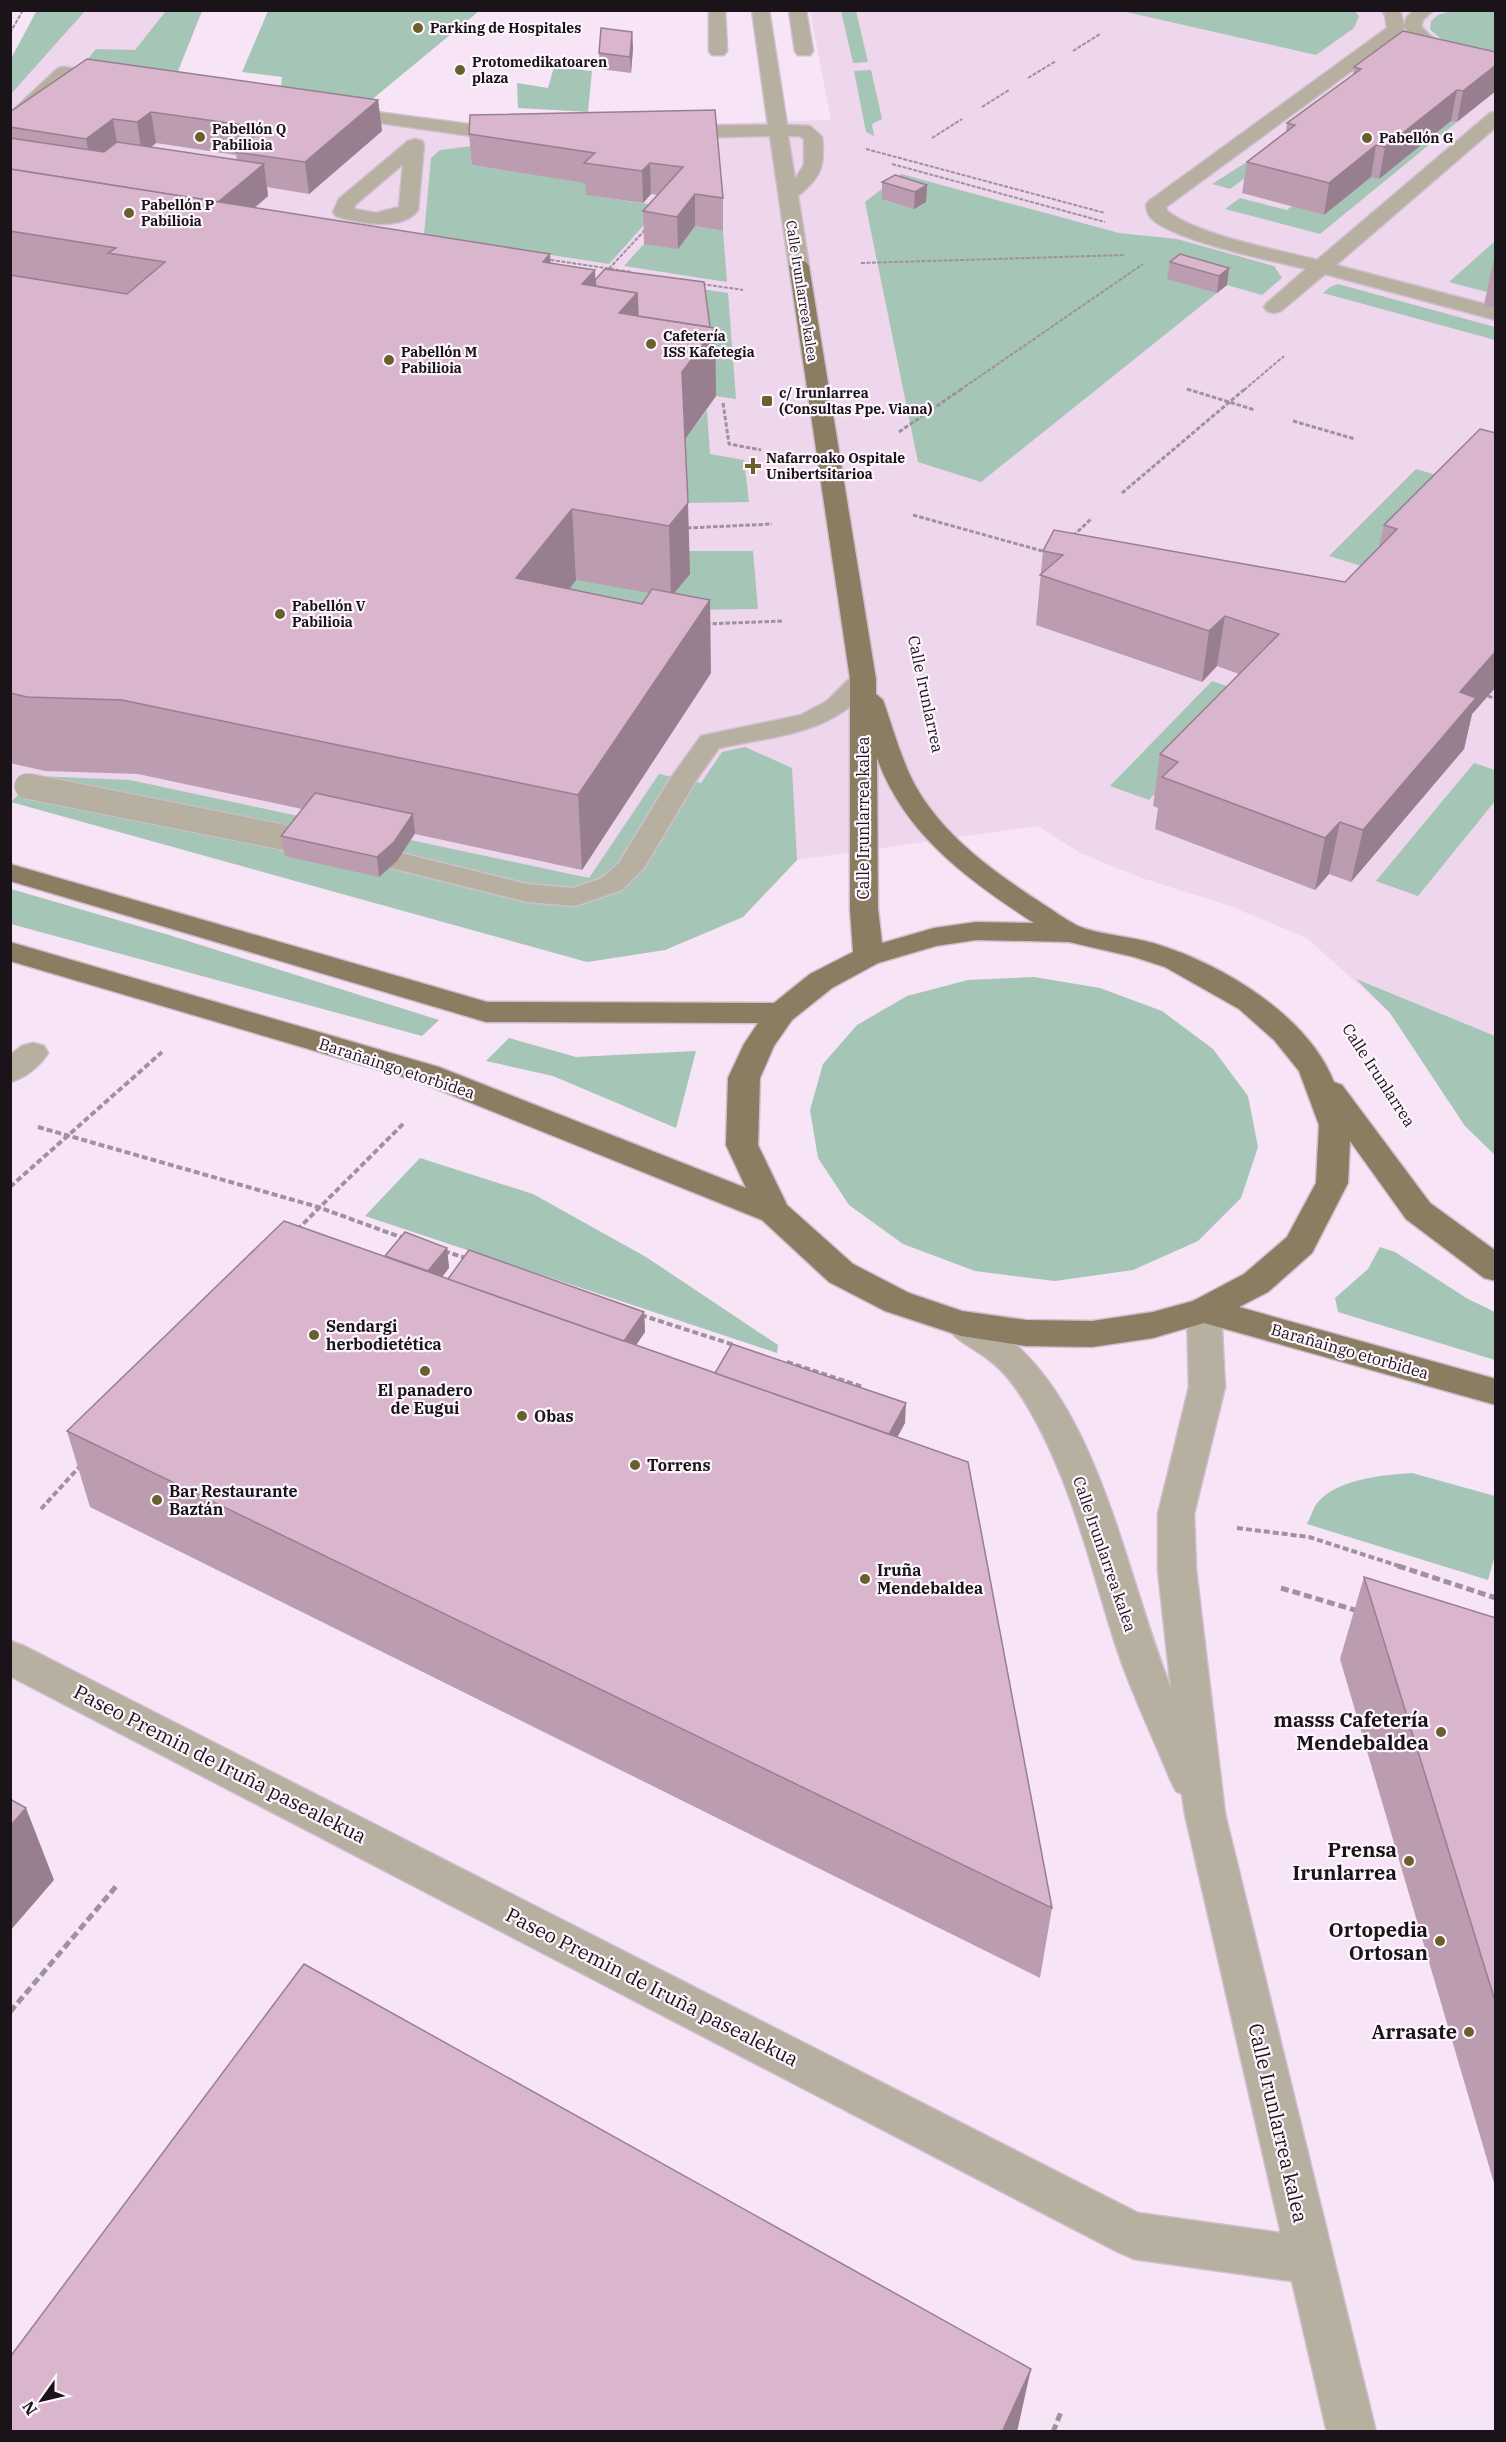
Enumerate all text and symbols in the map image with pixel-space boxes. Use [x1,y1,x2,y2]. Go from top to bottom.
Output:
place label: Parking de Hospitales [430,19,581,37]
marker: Parking de Hospitales [411,21,425,35]
place label: Protomedikatoaren plaza [472,53,607,87]
marker: Protomedikatoaren plaza [453,63,467,77]
place label: Pabellón Q Pabilioia [212,120,287,154]
place label: Pabellón G [1379,129,1454,147]
marker: Pabellón Q Pabilioia [193,130,207,144]
marker: Pabellón G [1360,131,1374,145]
place label: Pabellón P Pabilioia [141,196,215,230]
marker: Pabellón P Pabilioia [122,206,136,220]
street label: Calle Irunlarrea kalea [782,219,822,363]
place label: Cafetería ISS Kafetegia [663,327,755,361]
marker: Cafetería ISS Kafetegia [644,337,658,351]
place label: Pabellón M Pabilioia [401,343,477,377]
marker: Pabellón M Pabilioia [382,353,396,367]
place label: c/ Irunlarrea (Consultas Ppe. Viana) [779,384,933,418]
marker: c/ Irunlarrea (Consultas Ppe. Viana) [760,394,774,408]
place label: Nafarroako Ospitale Unibertsitarioa [766,449,905,483]
marker: Nafarroako Ospitale Unibertsitarioa [744,457,762,475]
place label: Pabellón V Pabilioia [292,597,366,631]
marker: Pabellón V Pabilioia [273,607,287,621]
street label: Calle Irunlarrea [904,634,948,755]
street label: Calle Irunlarrea kalea [853,736,873,900]
street label: Calle Irunlarrea [1338,1020,1420,1131]
street label: Barañaingo etorbidea [316,1033,478,1103]
place label: Sendargi herbodietética [326,1316,442,1354]
street label: Barañaingo etorbidea [1269,1319,1431,1383]
marker: Sendargi herbodietética [307,1328,321,1342]
marker: El panadero de Eugui [418,1364,432,1378]
place label: El panadero de Eugui [378,1380,472,1418]
place label: Obas [534,1406,574,1426]
marker: Obas [515,1409,529,1423]
place label: Torrens [647,1455,711,1475]
marker: Torrens [628,1458,642,1472]
street label: Calle Irunlarrea kalea [1069,1474,1141,1635]
place label: Bar Restaurante Baztán [169,1481,298,1519]
marker: Bar Restaurante Baztán [150,1493,164,1507]
place label: Iruña Mendebaldea [877,1560,983,1598]
marker: Iruña Mendebaldea [858,1572,872,1586]
street label: Paseo Premin de Iruña pasealekua [69,1678,371,1849]
place label: masss Cafetería Mendebaldea [1274,1706,1429,1756]
marker: masss Cafetería Mendebaldea [1434,1725,1448,1739]
place label: Prensa Irunlarrea [1292,1836,1397,1886]
marker: Prensa Irunlarrea [1402,1854,1416,1868]
street label: Paseo Premin de Iruña pasealekua [501,1901,803,2072]
place label: Ortopedia Ortosan [1329,1916,1428,1966]
marker: Ortopedia Ortosan [1433,1934,1447,1948]
place label: Arrasate [1372,2018,1457,2045]
street label: Calle Irunlarrea kalea [1242,2020,1315,2225]
marker: Arrasate [1462,2025,1476,2039]
north arrow [12,2370,72,2430]
text: N [18,2398,41,2419]

